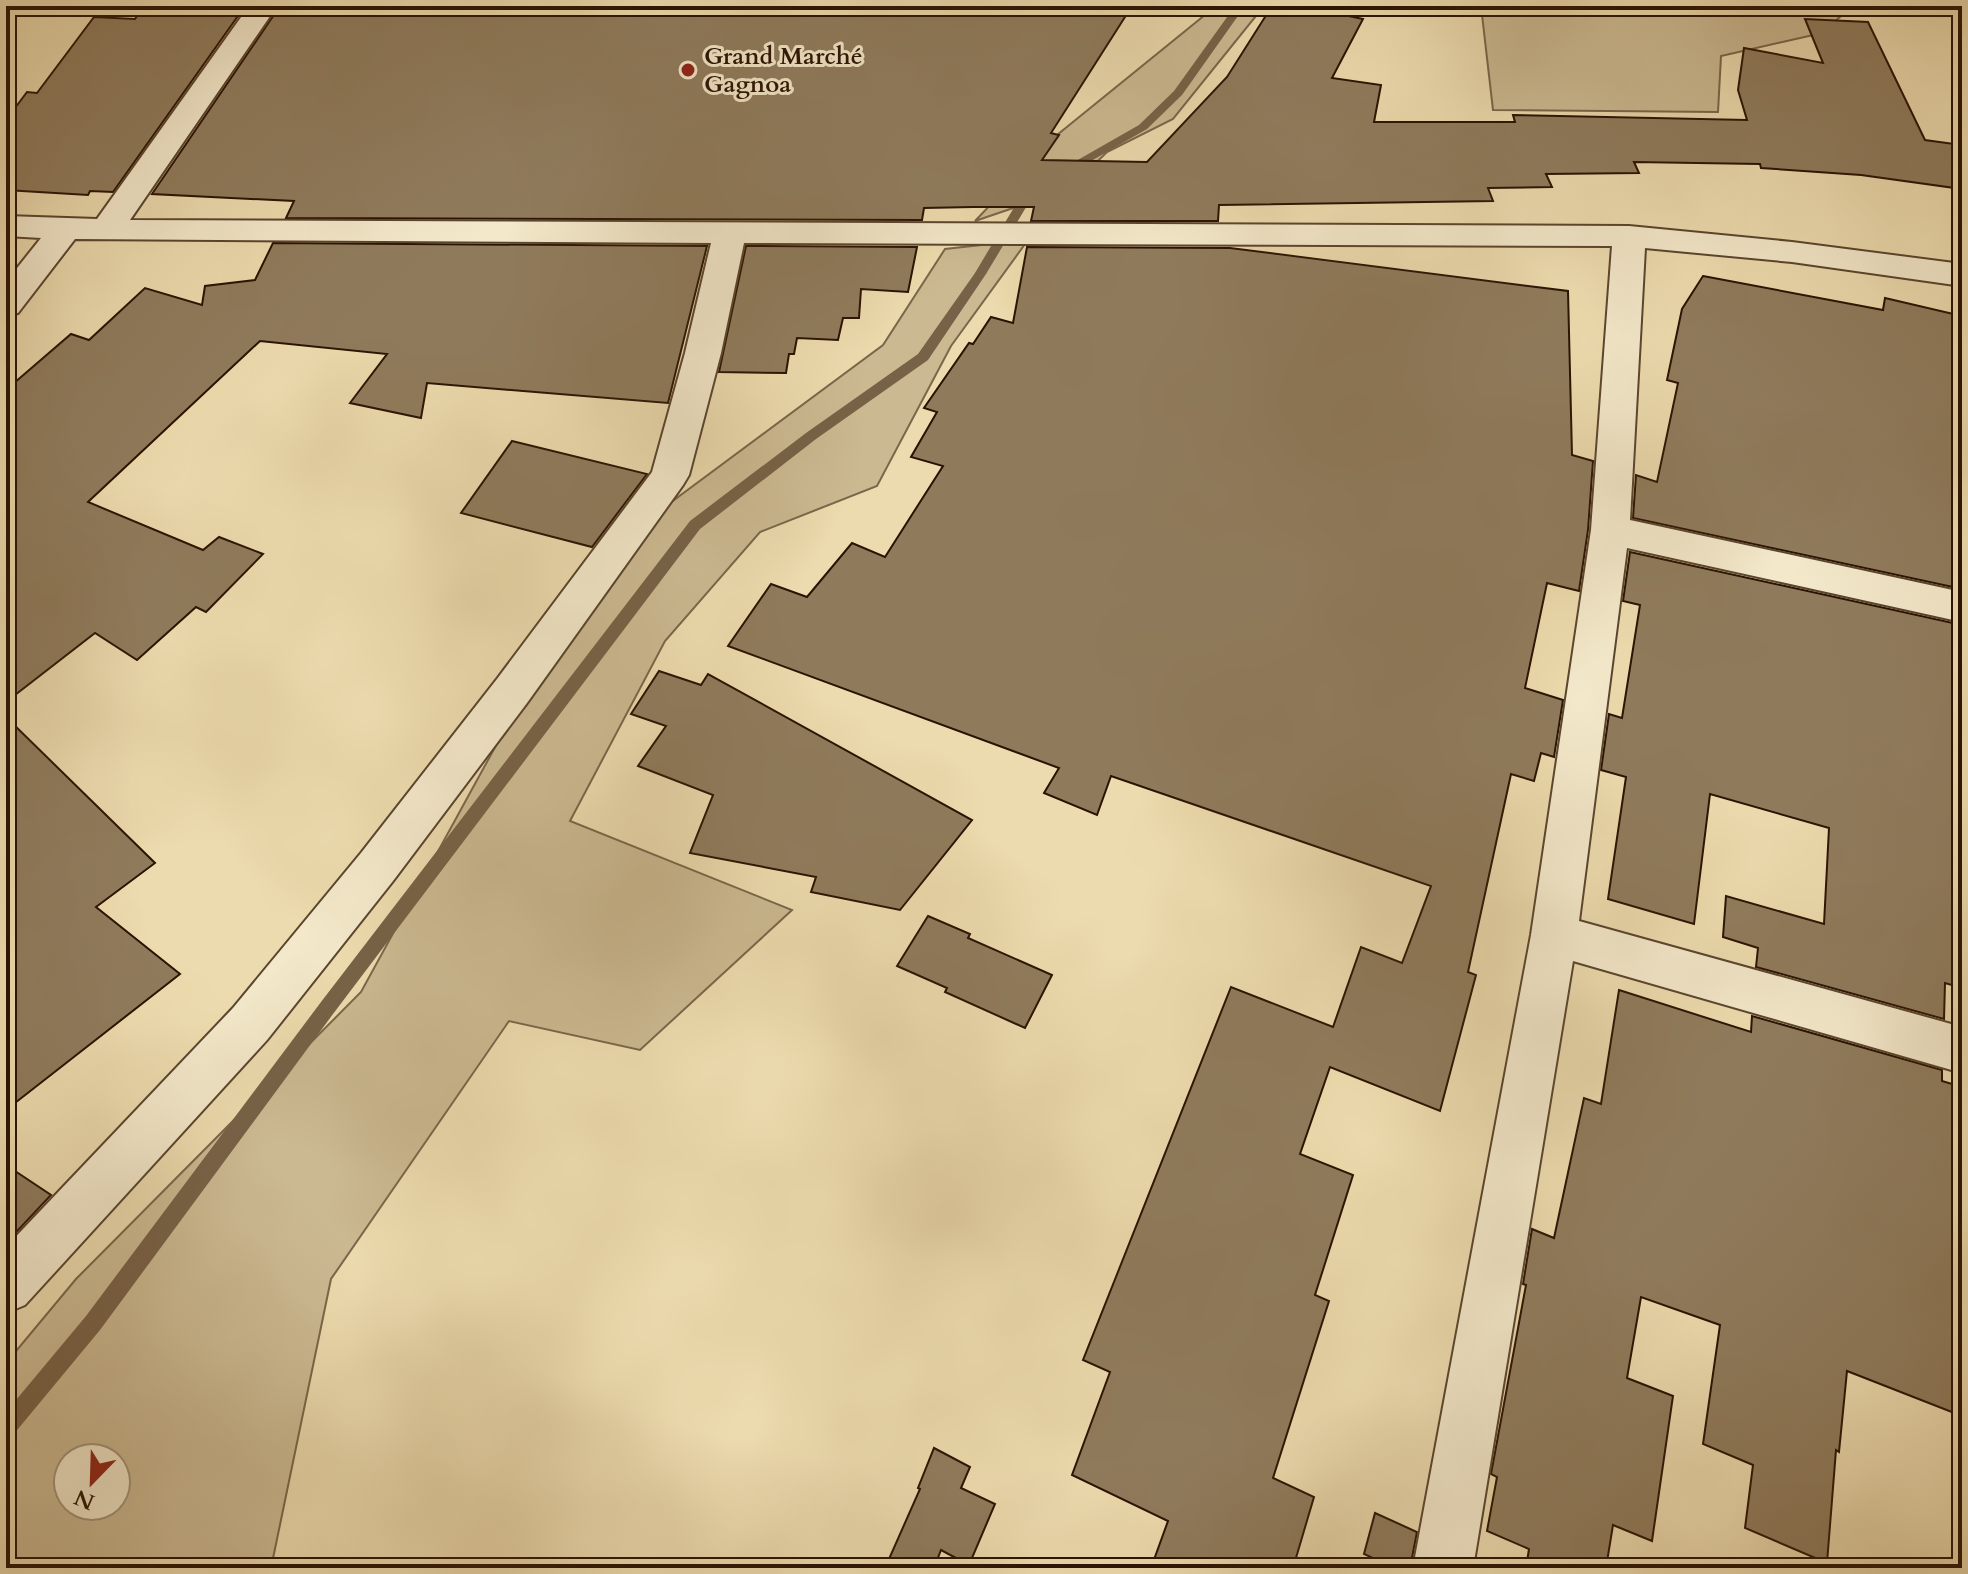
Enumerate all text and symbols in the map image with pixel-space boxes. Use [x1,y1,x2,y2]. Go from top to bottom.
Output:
place label: Grand Marché Gagnoa [704,40,863,101]
marker: Grand Marché Gagnoa [679,61,697,79]
north arrow [52,1442,132,1522]
text: N [70,1482,99,1517]

